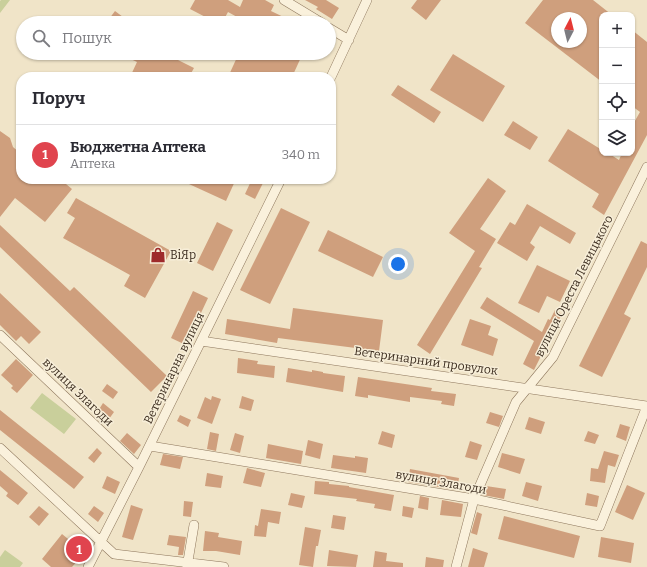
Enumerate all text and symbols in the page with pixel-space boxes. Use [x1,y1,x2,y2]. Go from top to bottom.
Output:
north arrow [551,12,587,48]
map controls [599,12,635,156]
button: + [599,12,635,48]
search box [16,16,336,60]
icon: search [30,27,52,49]
text: Пошук [62,29,112,47]
button: − [599,48,635,84]
button: locate [599,84,635,120]
text: Поруч [32,88,85,109]
button: layers [599,120,635,156]
text: Бюджетна Аптека [70,138,206,156]
text: 1 [42,147,48,162]
text: 340 m [282,147,320,162]
text: Аптека [70,156,115,171]
street label: вулиця Ореста Левицького [532,213,616,359]
shop icon: ВіЯр [149,246,167,264]
place label: ВіЯр [170,248,196,262]
your location [388,254,408,274]
street label: Ветеринарна вулиця [141,310,207,426]
street label: Ветеринарний провулок [353,344,499,378]
street label: вулиця Злагоди [40,355,116,429]
street label: вулиця Злагоди [394,467,488,497]
pin: 1 [66,534,92,564]

